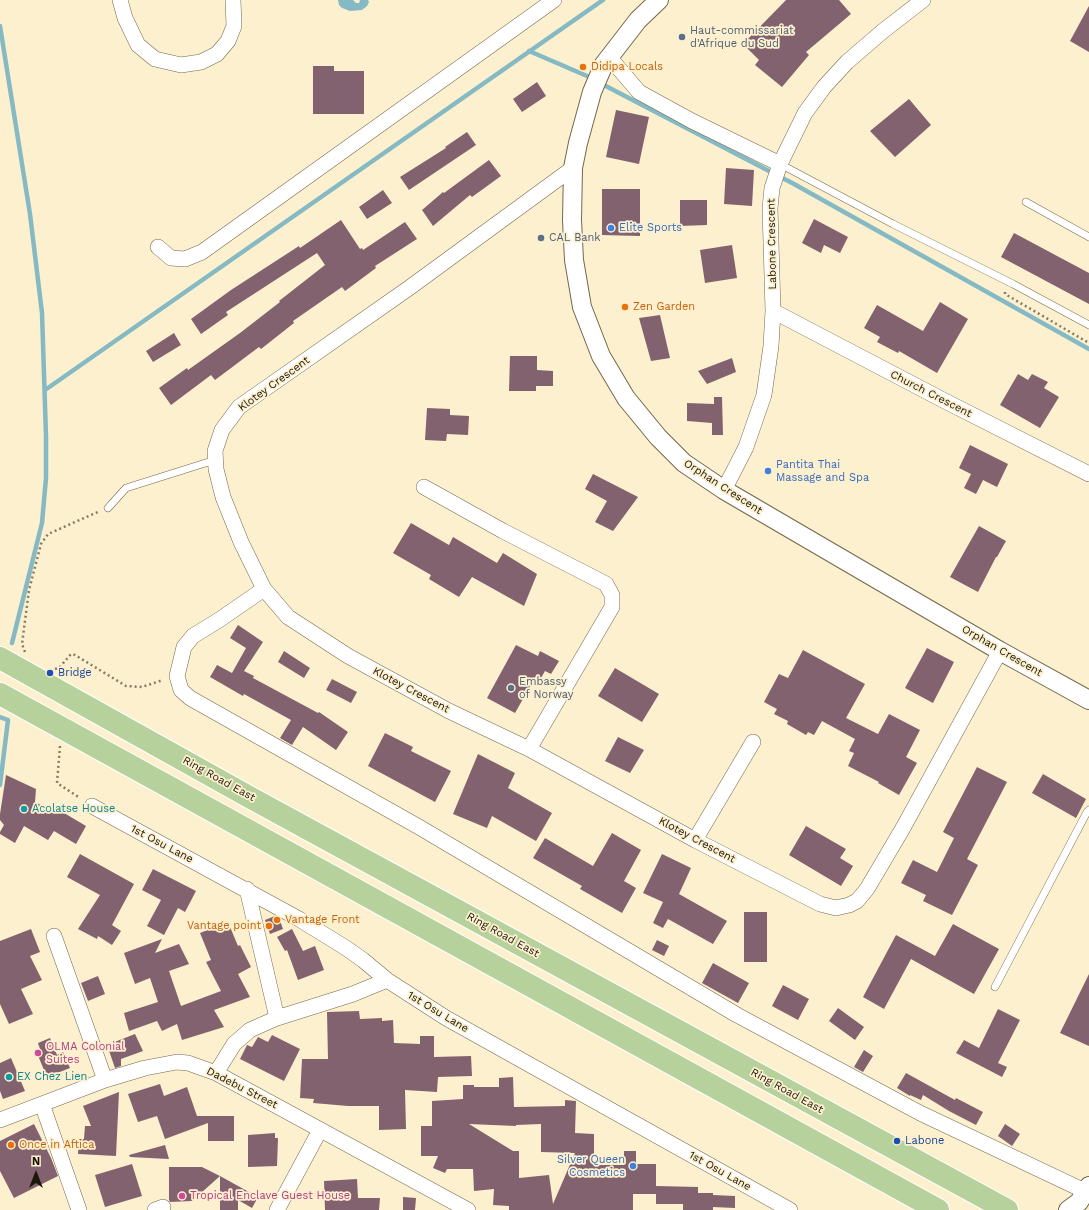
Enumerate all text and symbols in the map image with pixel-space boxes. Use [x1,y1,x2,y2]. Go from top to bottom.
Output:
place label: Haut-commissariat d'Afrique du Sud [690,24,794,50]
marker: Haut-commissariat d'Afrique du Sud [677,32,687,42]
place label: Didipa Locals [591,60,663,74]
marker: Didipa Locals [578,62,588,72]
street label: Labone Crescent [765,198,779,290]
place label: Elite Sports [619,221,682,235]
marker: Elite Sports [606,223,616,233]
place label: CAL Bank [549,231,601,245]
marker: CAL Bank [536,233,546,243]
place label: Zen Garden [633,300,695,314]
marker: Zen Garden [620,302,630,312]
street label: Klotey Crescent [236,354,312,414]
street label: Church Crescent [888,368,974,420]
street label: Orphan Crescent [681,457,765,517]
place label: Pantita Thai Massage and Spa [776,458,869,484]
marker: Pantita Thai Massage and Spa [763,466,773,476]
street label: Orphan Crescent [959,623,1045,679]
street label: Klotey Crescent [370,664,452,716]
place label: Bridge [58,666,92,680]
marker: Bridge [45,668,55,678]
place label: Embassy of Norway [519,675,573,701]
marker: Embassy of Norway [506,683,516,693]
street label: Ring Road East [180,754,258,804]
place label: Acolatse House [32,802,115,816]
marker: Acolatse House [19,804,29,814]
street label: Klotey Crescent [656,814,738,866]
street label: 1st Osu Lane [128,822,196,866]
street label: Ring Road East [464,910,542,960]
place label: Vantage Front [285,913,360,927]
marker: Vantage Front [272,915,282,925]
place label: Vantage point [187,919,261,933]
marker: Vantage point [264,921,274,931]
street label: 1st Osu Lane [405,989,471,1035]
place label: OLMA Colonial Suites [46,1040,125,1066]
marker: OLMA Colonial Suites [33,1048,43,1058]
street label: Dadebu Street [204,1064,280,1112]
street label: Ring Road East [748,1066,826,1116]
place label: EX Chez Lien [17,1070,87,1084]
marker: EX Chez Lien [4,1072,14,1082]
place label: Labone [905,1134,944,1148]
marker: Labone [892,1136,902,1146]
place label: Once in Aftica [19,1138,94,1152]
marker: Once in Aftica [6,1140,16,1150]
street label: 1st Osu Lane [687,1149,753,1193]
place label: Silver Queen Cosmetics [557,1153,625,1179]
north arrow [16,1154,56,1194]
text: N [32,1155,40,1168]
marker: Silver Queen Cosmetics [628,1161,638,1171]
place label: Tropical Enclave Guest House [190,1189,350,1203]
marker: Tropical Enclave Guest House [177,1191,187,1201]

